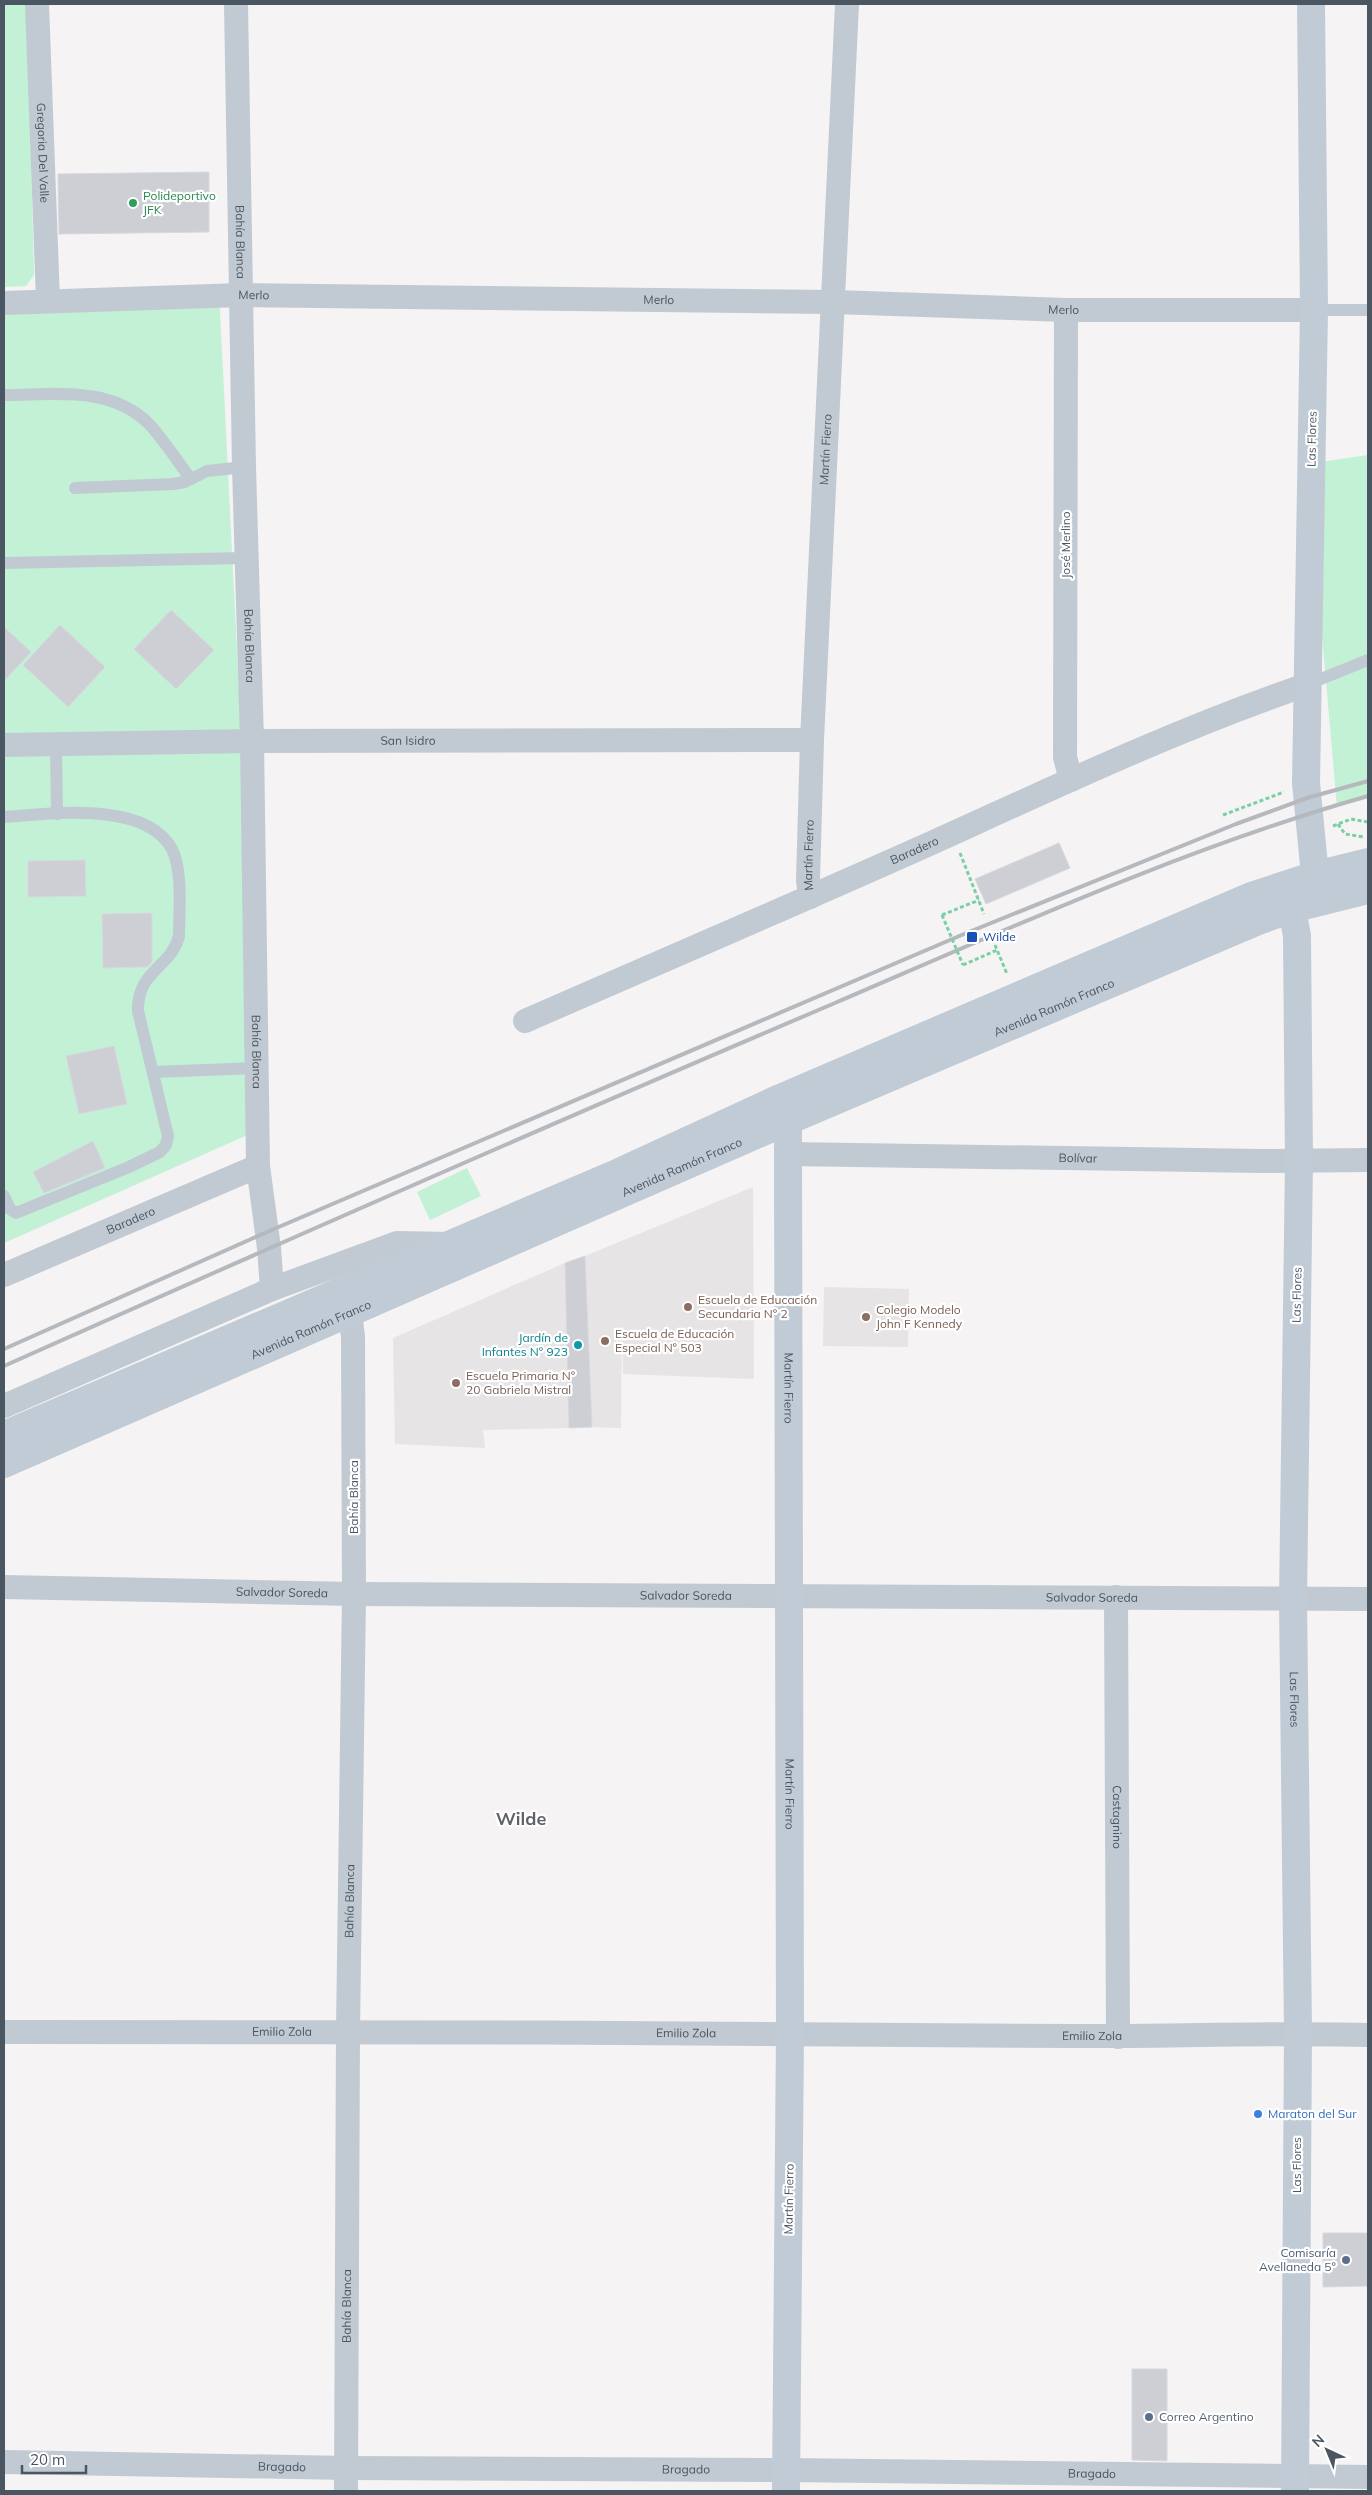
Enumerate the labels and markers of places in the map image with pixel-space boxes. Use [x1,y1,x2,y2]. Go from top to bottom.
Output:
place label: Polideportivo JFK [143,188,216,217]
marker: Polideportivo JFK [127,197,139,209]
place label: Wilde [983,929,1016,944]
marker: Wilde [965,930,979,944]
place label: Escuela de Educación Secundaria N° 2 [698,1292,817,1321]
marker: Escuela de Educación Secundaria N° 2 [682,1301,694,1313]
place label: Colegio Modelo John F Kennedy [876,1302,963,1331]
marker: Colegio Modelo John F Kennedy [860,1311,872,1323]
place label: Escuela de Educación Especial N° 503 [615,1326,734,1355]
place label: Jardín de Infantes N° 923 [482,1330,568,1359]
marker: Escuela de Educación Especial N° 503 [599,1335,611,1347]
marker: Jardín de Infantes N° 923 [572,1339,584,1351]
place label: Escuela Primaria N° 20 Gabriela Mistral [466,1368,575,1397]
marker: Escuela Primaria N° 20 Gabriela Mistral [450,1377,462,1389]
place label: Maraton del Sur [1268,2106,1357,2121]
marker: Maraton del Sur [1252,2108,1264,2120]
place label: Comisaría Avellaneda 5° [1259,2245,1336,2274]
marker: Comisaría Avellaneda 5° [1340,2254,1352,2266]
place label: Correo Argentino [1159,2409,1254,2424]
marker: Correo Argentino [1143,2411,1155,2423]

